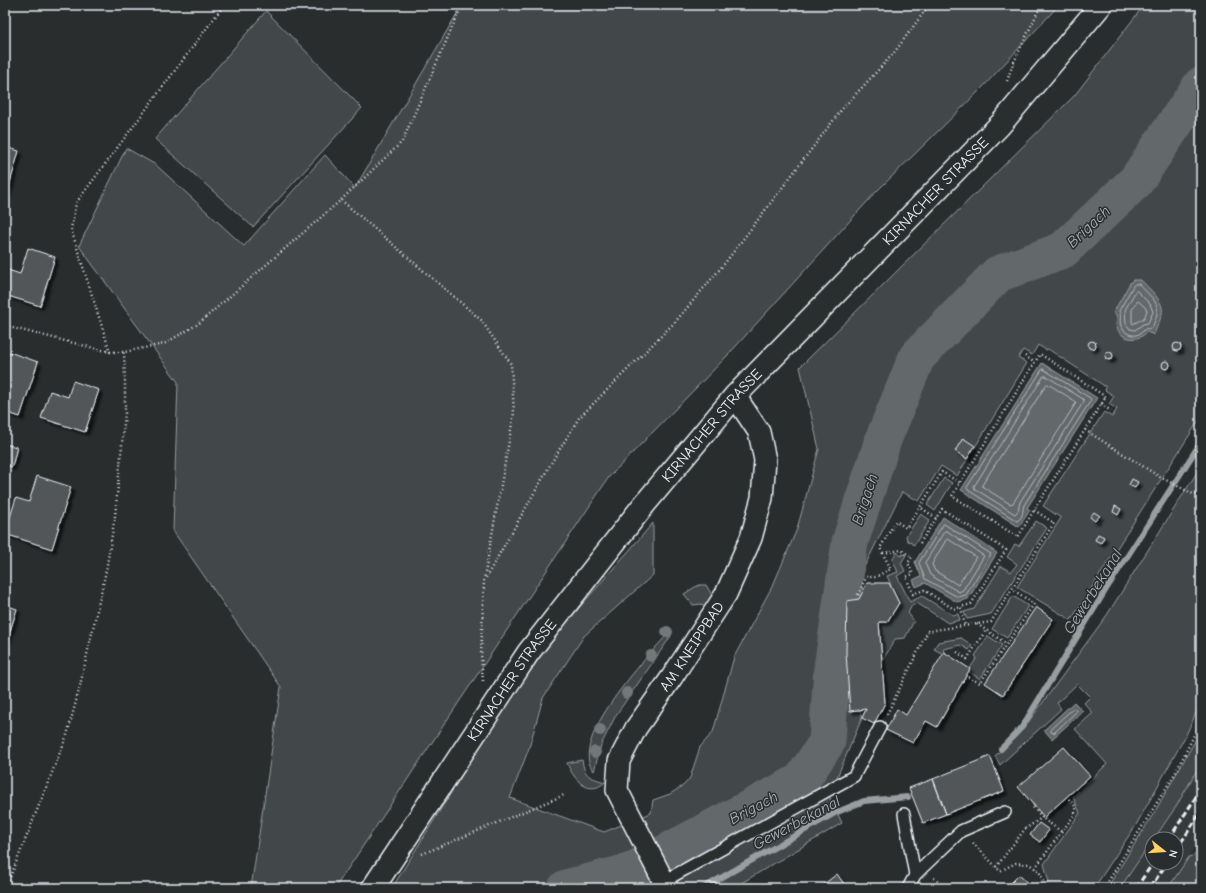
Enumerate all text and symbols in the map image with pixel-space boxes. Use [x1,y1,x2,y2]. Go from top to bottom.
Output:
street label: KIRNACHER STRASSE [878,133,992,249]
water label: Brigach [1063,202,1114,251]
street label: KIRNACHER STRASSE [658,365,766,486]
water label: Brigach [848,471,882,527]
water label: Gewerbekanal [1060,545,1126,637]
street label: AM KNEIPPBAD [656,598,728,695]
street label: KIRNACHER STRASSE [463,615,560,744]
water label: Brigach [726,788,781,828]
water label: Gewerbekanal [750,792,844,853]
north arrow [1144,831,1184,871]
text: N [1166,848,1180,859]

